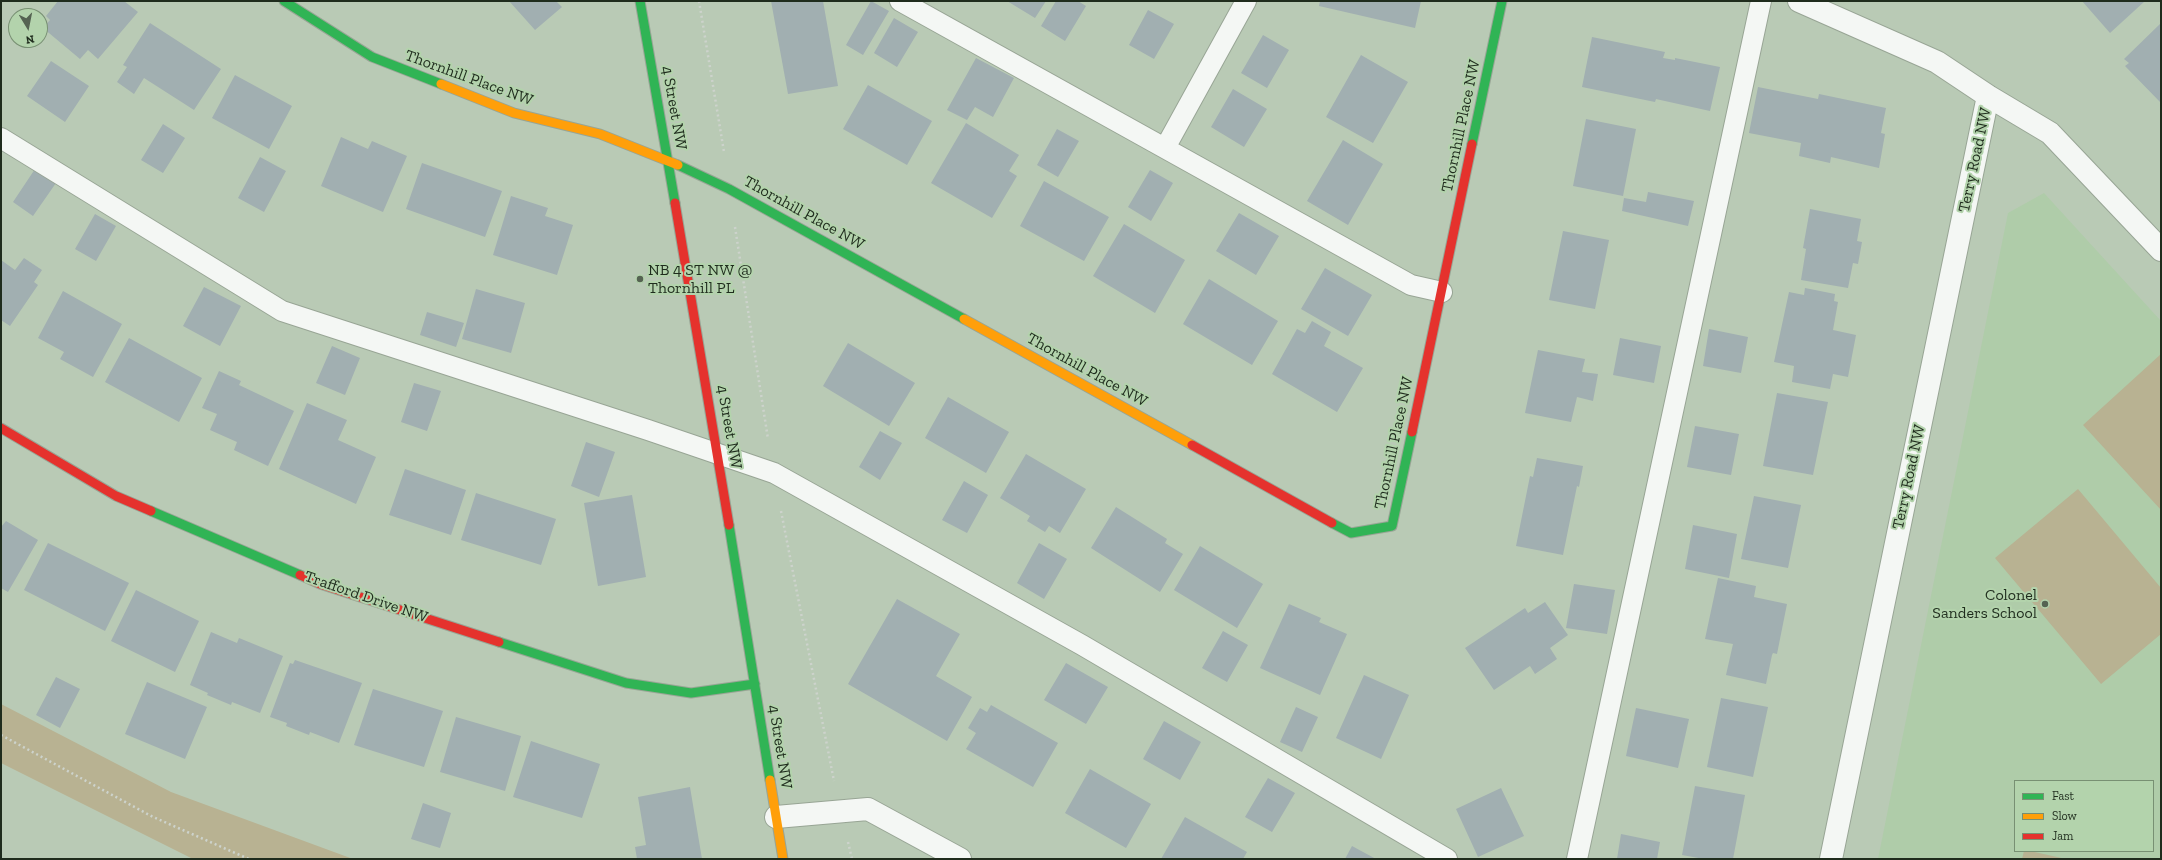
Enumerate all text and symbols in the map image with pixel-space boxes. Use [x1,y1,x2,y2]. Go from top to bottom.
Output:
north arrow [8,8,48,48]
text: N [25,32,35,46]
street label: Thornhill Place NW [402,46,536,110]
street label: Thornhill Place NW [1438,58,1484,194]
street label: 4 Street NW [657,65,691,151]
street label: Terry Road NW [1955,106,1995,214]
street label: Thornhill Place NW [740,172,868,254]
place label: NB 4 ST NW @ Thornhill PL [648,260,752,298]
marker: NB 4 ST NW @ Thornhill PL [635,274,645,284]
street label: Thornhill Place NW [1023,329,1151,411]
street label: Thornhill Place NW [1371,375,1417,511]
street label: 4 Street NW [712,384,746,470]
street label: Terry Road NW [1889,423,1929,531]
street label: Trafford Drive NW [302,567,430,627]
place label: Colonel Sanders School [1932,585,2037,623]
marker: Colonel Sanders School [2040,599,2050,609]
street label: 4 Street NW [764,704,796,790]
legend [2014,780,2154,852]
text: Fast [2052,789,2074,803]
text: Slow [2052,809,2077,823]
text: Jam [2052,829,2073,843]

